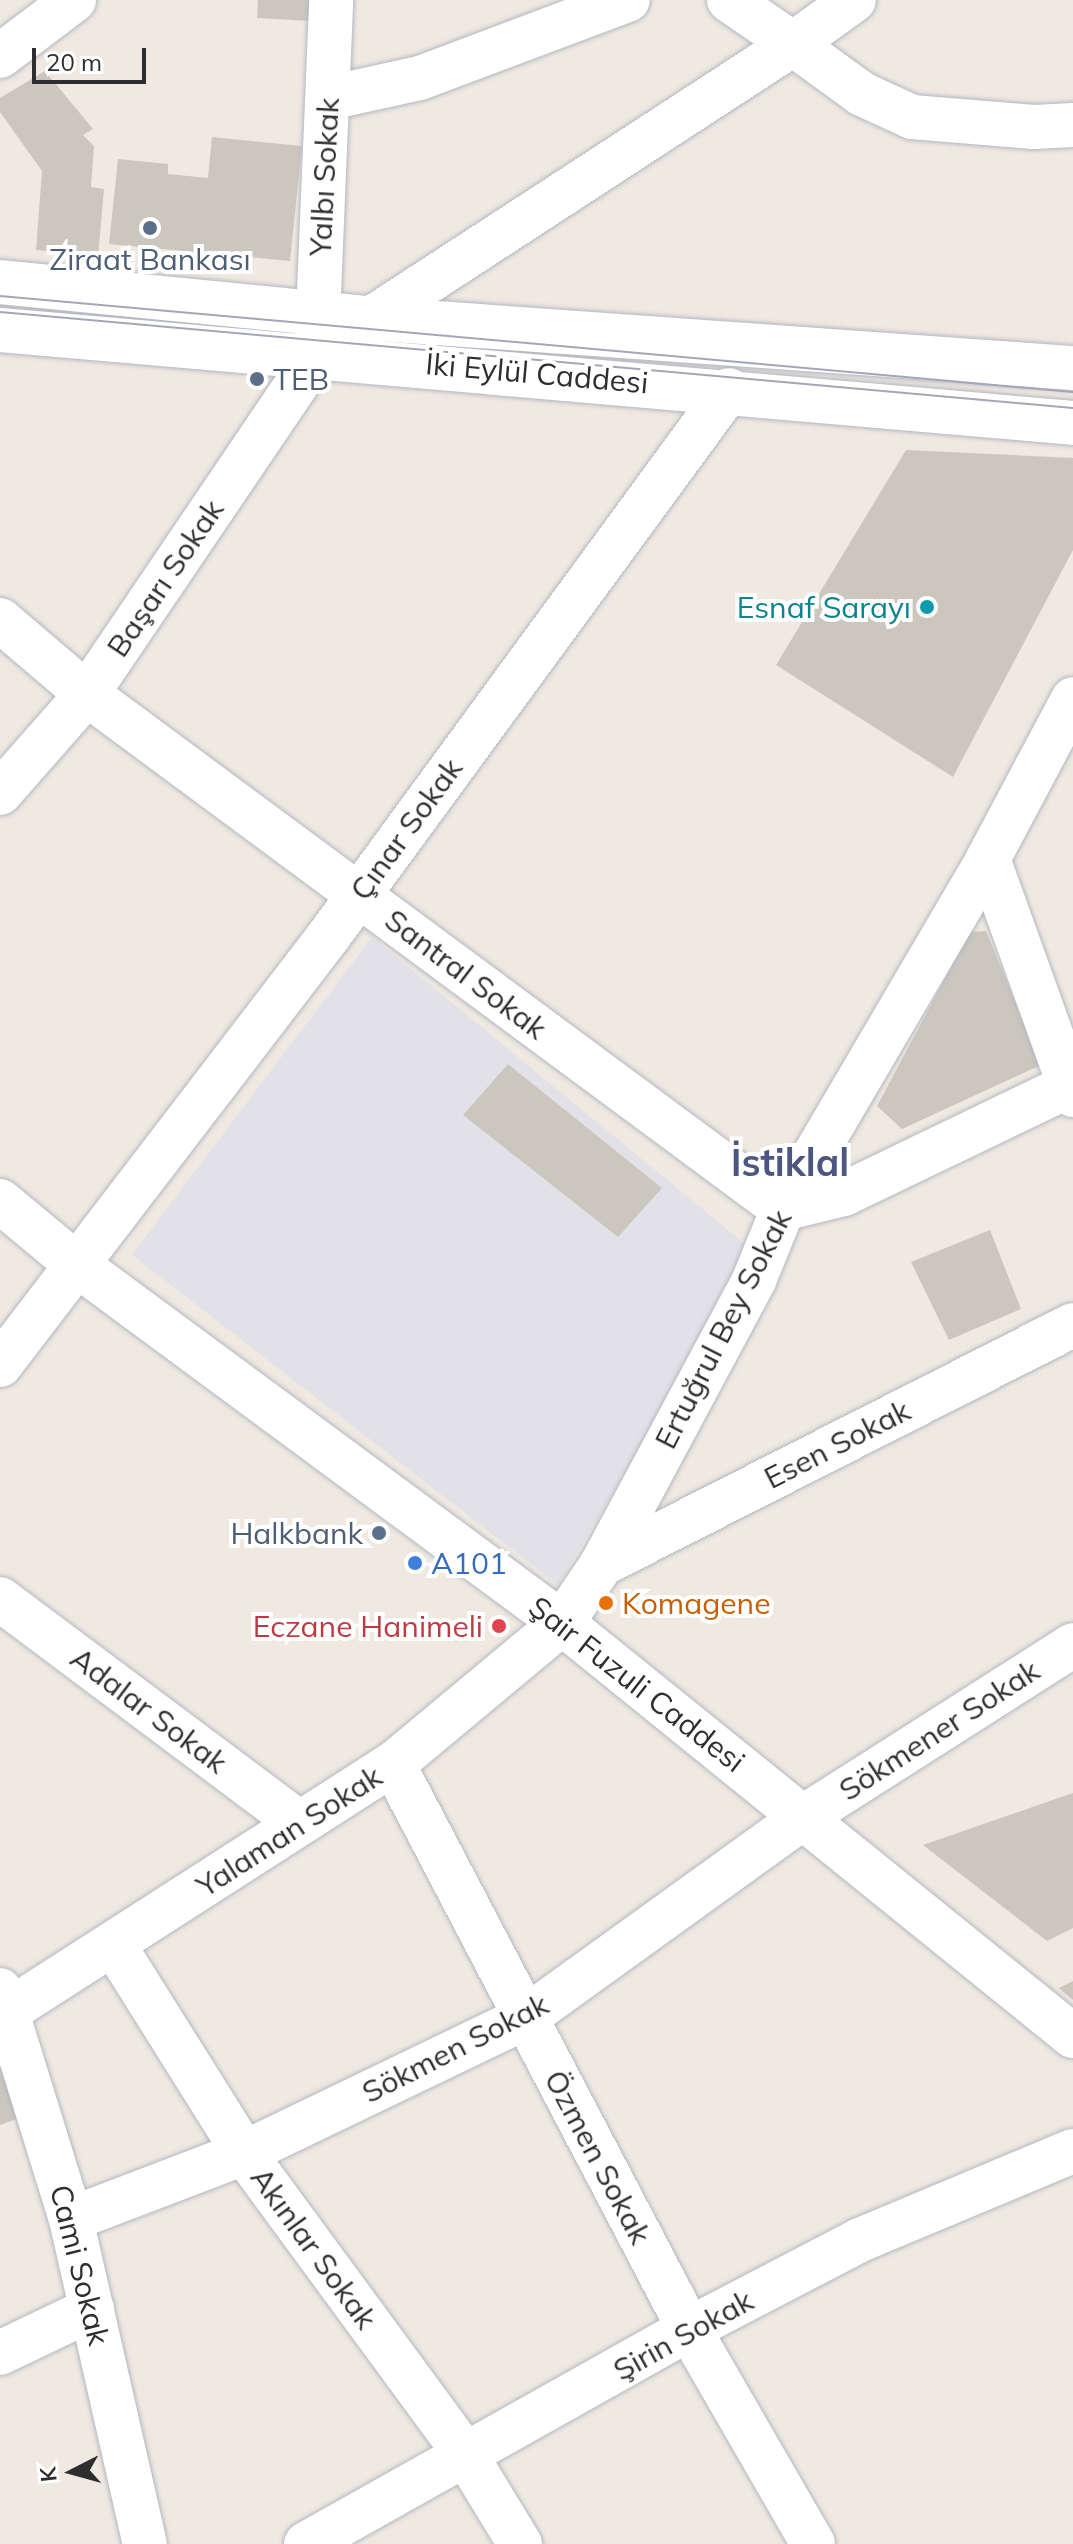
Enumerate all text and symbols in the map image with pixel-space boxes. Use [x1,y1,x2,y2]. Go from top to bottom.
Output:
scale bar [36,32,150,82]
text: 20 m [46,47,102,77]
street label: Yalbı Sokak [302,97,346,257]
marker: Ziraat Bankası [141,219,159,237]
place label: Ziraat Bankası [49,241,251,277]
street label: İki Eylül Caddesi [424,345,650,401]
place label: TEB [273,361,329,397]
marker: TEB [248,370,266,388]
street label: Başarı Sokak [99,493,231,663]
place label: Esnaf Sarayı [737,589,911,625]
marker: Esnaf Sarayı [918,598,936,616]
street label: Çınar Sokak [342,751,470,907]
street label: Santral Sokak [378,902,554,1046]
district label: İstiklal [731,1140,849,1186]
street label: Ertuğrul Bey Sokak [647,1204,799,1454]
street label: Esen Sokak [758,1392,916,1496]
place label: Halkbank [230,1515,363,1551]
marker: Halkbank [370,1524,388,1542]
place label: A101 [431,1545,507,1581]
marker: A101 [406,1554,424,1572]
place label: Komagene [622,1585,770,1621]
street label: Şair Fuzuli Caddesi [522,1589,752,1779]
marker: Komagene [597,1594,615,1612]
place label: Eczane Hanimeli [253,1608,483,1644]
marker: Eczane Hanimeli [490,1617,508,1635]
street label: Adalar Sokak [64,1640,234,1780]
street label: Sökmener Sokak [832,1652,1046,1808]
street label: Yalaman Sokak [190,1758,388,1904]
street label: Sökmen Sokak [356,1986,554,2110]
street label: Özmen Sokak [537,2064,659,2250]
street label: Akınlar Sokak [243,2160,385,2336]
street label: Cami Sokak [43,2181,117,2349]
street label: Şirin Sokak [607,2282,759,2388]
north arrow [32,2432,112,2512]
text: K [33,2466,63,2483]

